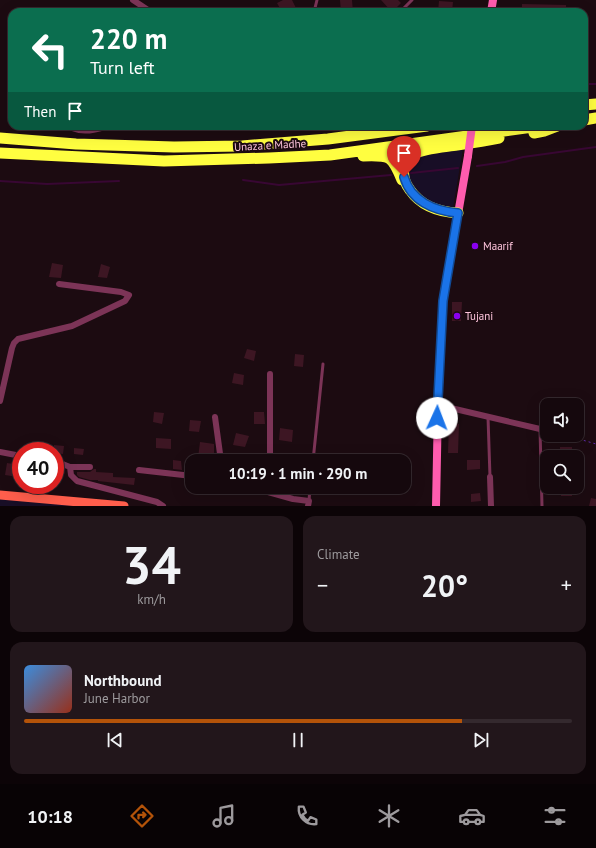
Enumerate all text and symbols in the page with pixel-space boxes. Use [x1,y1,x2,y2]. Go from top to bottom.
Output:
text: 220 m [90,20,167,57]
icon: left [24,24,76,76]
text: Turn left [90,56,155,79]
icon: arrive [64,100,86,122]
text: Then [24,102,56,121]
street label: Unaza e Madhe [234,136,307,154]
pin [387,136,421,177]
icon: arrive [393,142,415,164]
place label: Maarif [483,239,513,253]
marker: Maarif [470,241,480,251]
place label: Tujani [465,309,493,323]
marker: Tujani [452,311,462,321]
position arrow [416,397,458,439]
map controls [540,398,584,494]
button: sound [540,398,584,442]
speed limit sign: 40 [12,442,64,494]
button: search [540,450,584,494]
text: 10:19 · 1 min · 290 m [229,464,367,483]
text: 34 [122,531,181,598]
text: Climate [317,546,360,563]
text: 20° [421,566,468,605]
text: − [317,571,328,599]
text: + [561,571,572,599]
text: km/h [137,591,166,608]
text: Northbound [84,671,161,690]
text: June Harbor [84,690,150,707]
icon: previous [104,729,126,751]
icon: pause [287,729,309,751]
icon: next [470,729,492,751]
icon: directions [128,802,156,830]
icon: music [210,802,238,830]
icon: phone [293,802,321,830]
icon: climate [375,802,403,830]
icon: car [458,802,486,830]
icon: filters [541,802,569,830]
text: 10:18 [27,805,73,828]

